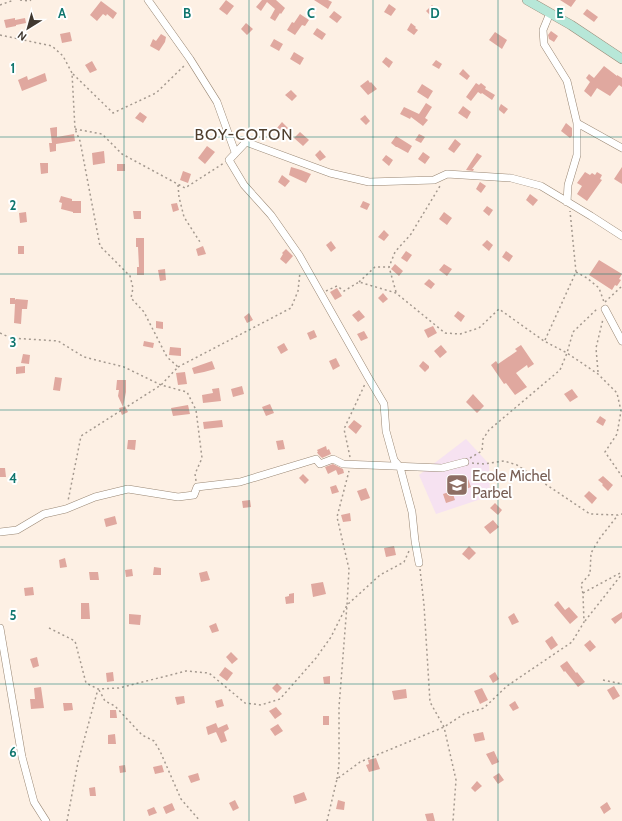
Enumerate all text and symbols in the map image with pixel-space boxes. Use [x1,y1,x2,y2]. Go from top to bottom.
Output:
text: A [58,5,67,21]
text: B [183,5,191,21]
text: C [307,5,315,21]
text: D [430,5,440,21]
text: E [556,5,564,21]
north arrow [8,8,48,48]
text: N [15,28,29,44]
text: 1 [11,60,15,76]
district label: BOY-COTON [194,125,294,144]
text: 2 [10,197,17,213]
text: 3 [9,334,17,350]
place label: Ecole Michel Parbel [472,467,551,502]
text: 4 [9,470,17,486]
school or university icon: Ecole Michel Parbel [444,472,470,498]
text: 5 [10,607,17,623]
text: 6 [9,744,17,760]

